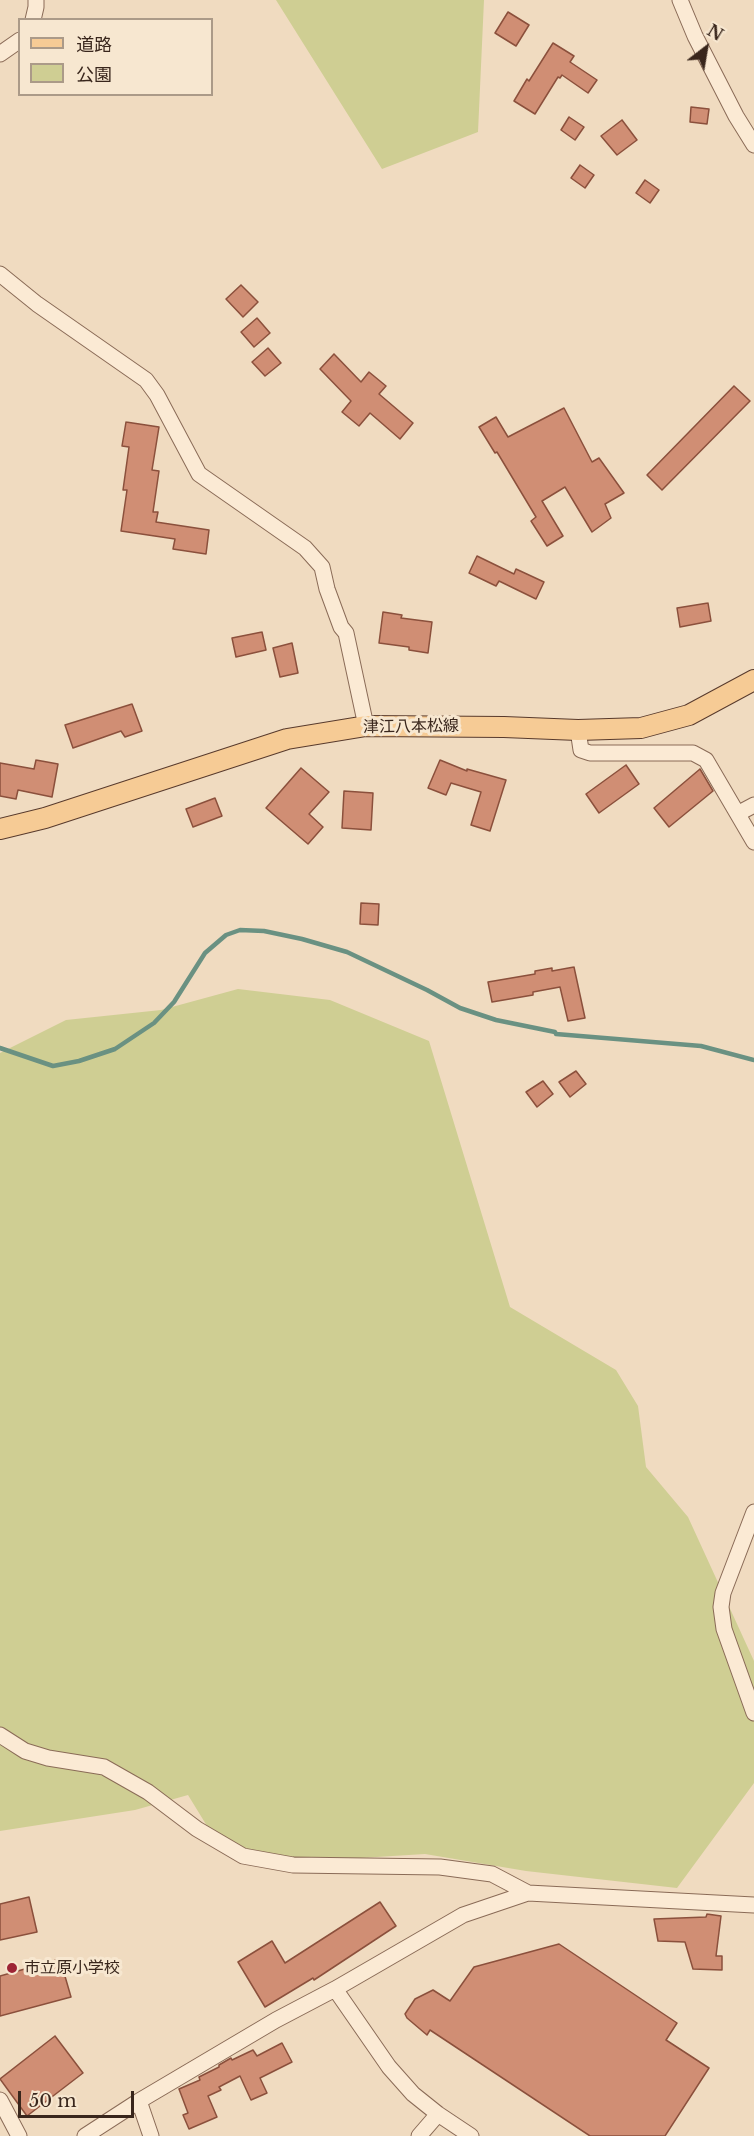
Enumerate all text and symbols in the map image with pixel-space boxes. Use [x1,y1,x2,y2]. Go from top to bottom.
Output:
legend [18,18,213,96]
north arrow [676,18,736,78]
text: N [704,20,727,45]
text: 道路 [76,34,112,56]
text: 公園 [76,64,112,86]
street label: 津江八本松線 [363,717,459,737]
place label: 市立原小学校 [24,1958,120,1978]
marker: 市立原小学校 [5,1961,19,1975]
scale bar [21,2079,136,2117]
text: 50 m [29,2090,77,2112]

